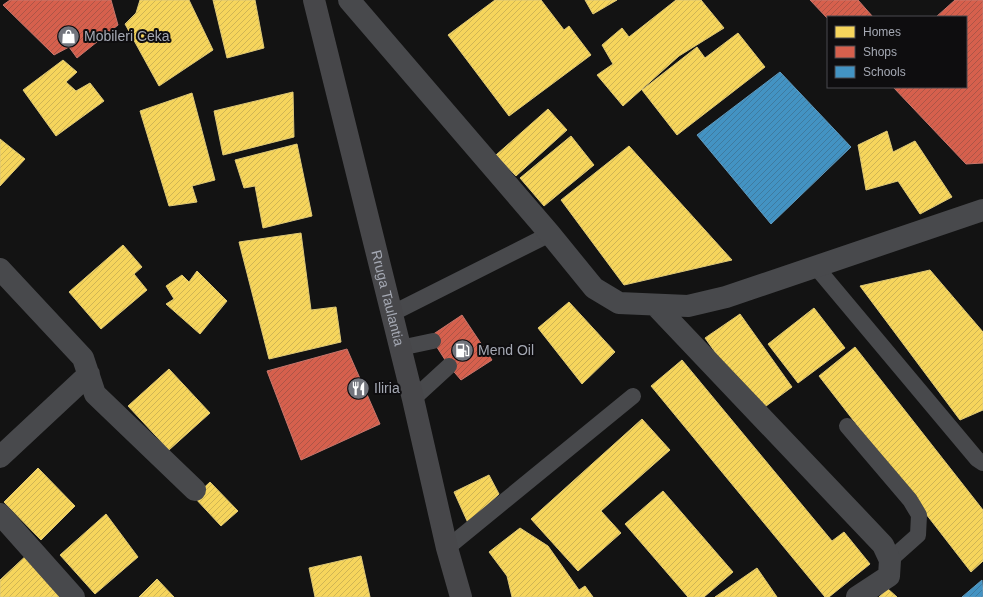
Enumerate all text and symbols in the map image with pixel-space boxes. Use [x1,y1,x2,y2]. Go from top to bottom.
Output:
legend [827,16,967,88]
shop icon: Mobileri Ceka [56,23,82,49]
text: Homes [863,25,901,39]
place label: Mobileri Ceka [84,28,170,44]
text: Shops [863,45,897,59]
text: Schools [863,65,906,79]
street label: Rruga Taulantia [368,249,408,348]
fuel station icon: Mend Oil [450,337,476,363]
place label: Mend Oil [478,342,534,358]
restaurant icon: Iliria [345,375,371,401]
place label: Iliria [374,380,400,396]

